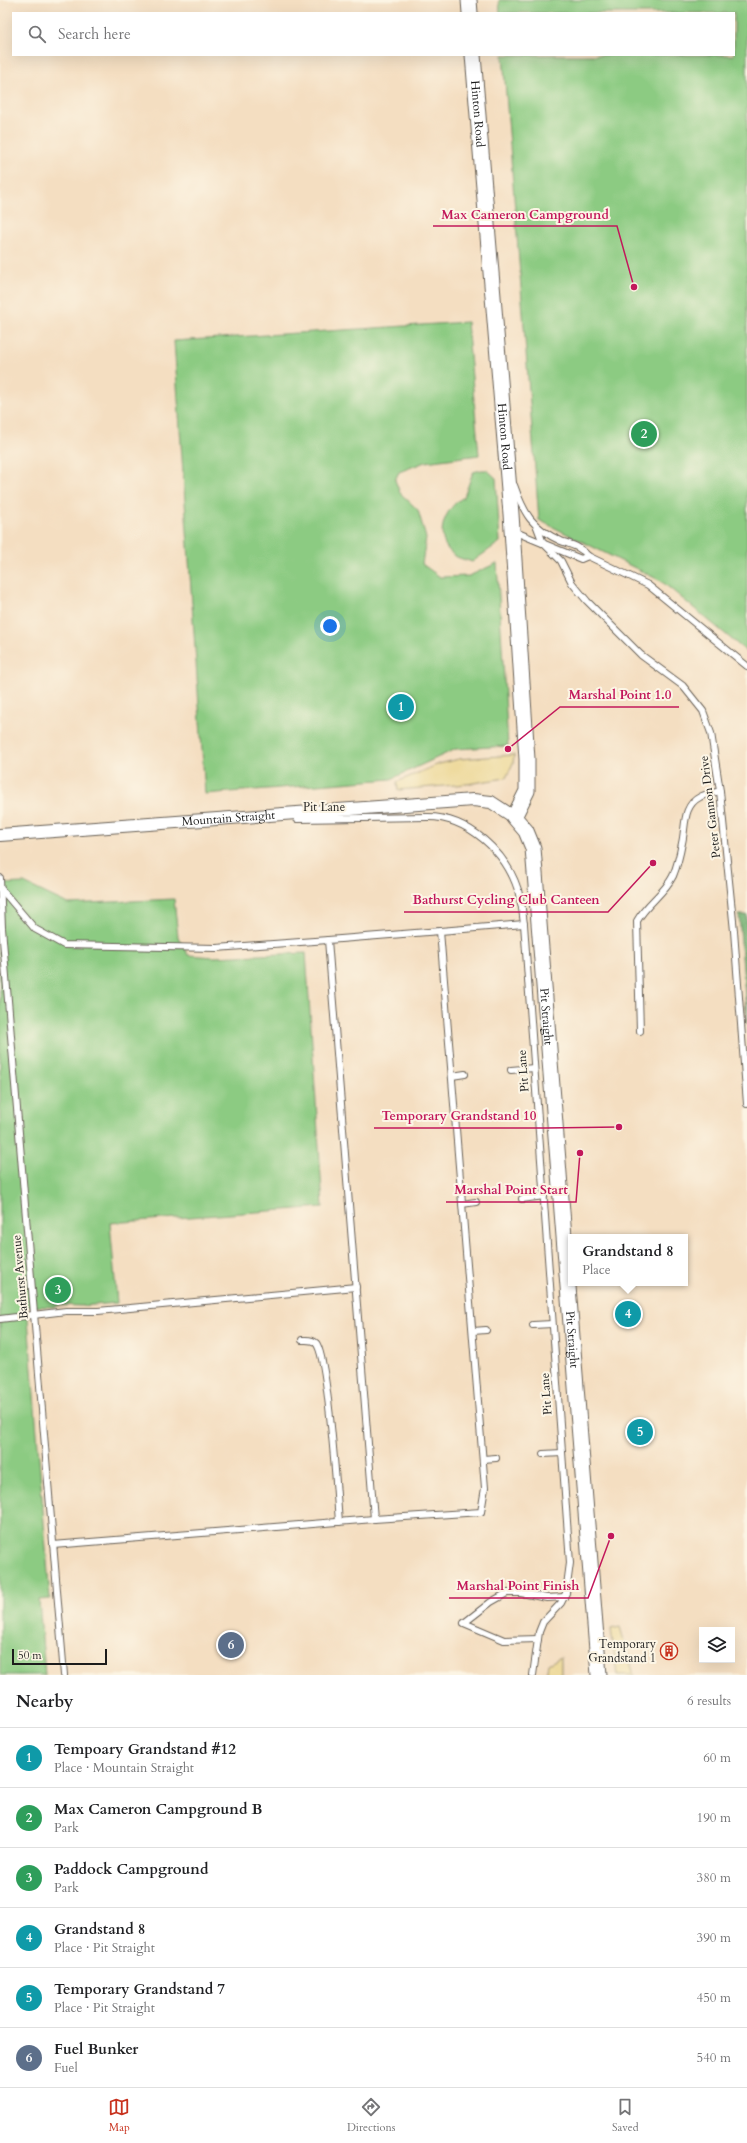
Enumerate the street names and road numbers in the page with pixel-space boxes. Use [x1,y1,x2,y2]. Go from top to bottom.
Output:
street label: Hinton Road [467,80,489,148]
street label: Hinton Road [494,403,515,471]
street label: Peter Gannon Drive [696,755,724,859]
street label: Pit Lane [303,799,345,815]
street label: Mountain Straight [181,807,276,830]
street label: Pit Straight [536,987,557,1046]
street label: Pit Lane [514,1049,532,1093]
street label: Bathurst Avenue [8,1234,32,1320]
street label: Pit Straight [562,1310,582,1369]
street label: Pit Lane [537,1372,555,1416]

